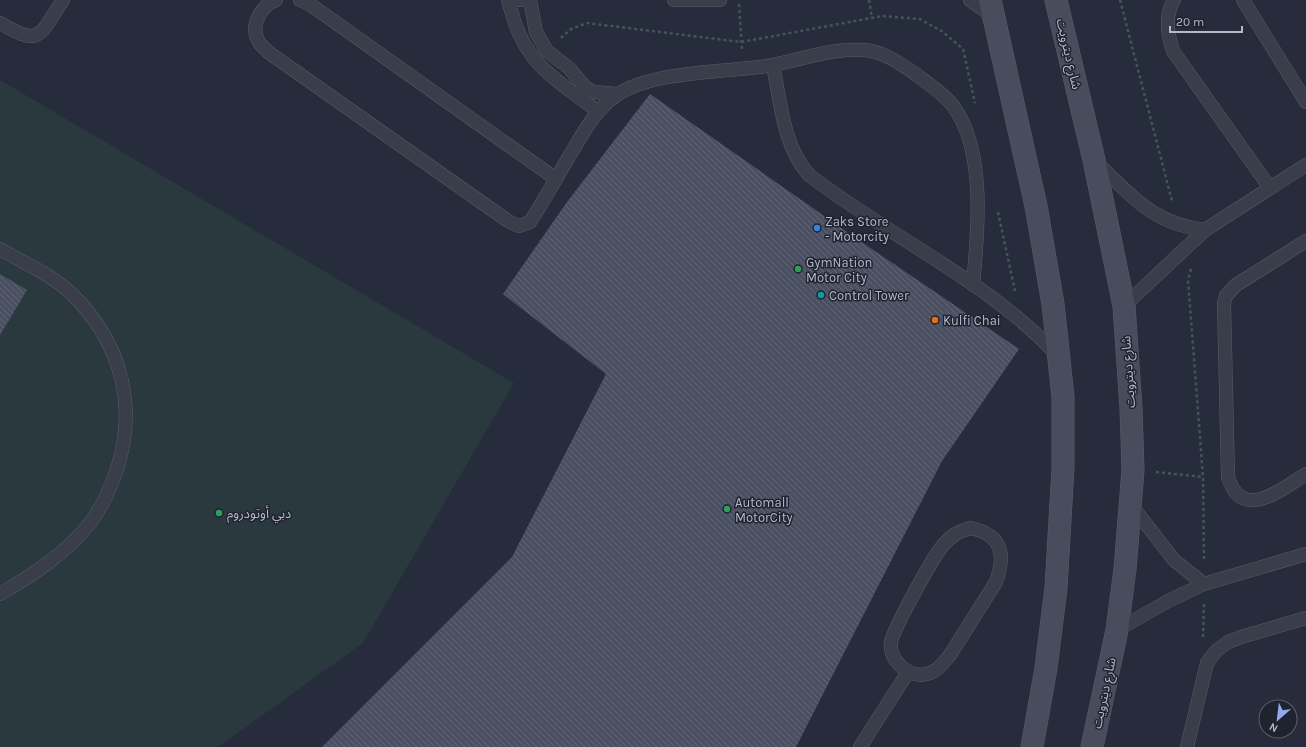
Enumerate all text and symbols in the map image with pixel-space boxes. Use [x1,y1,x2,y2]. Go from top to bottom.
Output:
scale bar [1170,8,1242,34]
text: 20 m [1176,15,1204,29]
street label: شارع ديترويت [1051,17,1084,92]
place label: Zaks Store - Motorcity [825,214,889,244]
marker: Zaks Store - Motorcity [812,223,822,233]
place label: GymNation Motor City [806,255,872,285]
marker: GymNation Motor City [793,264,803,274]
place label: Control Tower [829,288,909,303]
marker: Control Tower [816,290,826,300]
place label: Kulfi Chai [943,313,1001,328]
marker: Kulfi Chai [930,315,940,325]
street label: شارع ديترويت [1118,335,1141,409]
place label: Automall MotorCity [735,495,793,525]
marker: Automall MotorCity [722,504,732,514]
place label: دبي أوتودروم [227,505,291,524]
marker: دبي أوتودروم [214,508,224,518]
street label: شارع ديترويت [1089,656,1122,731]
north arrow [1258,699,1298,739]
text: N [1267,720,1280,735]

